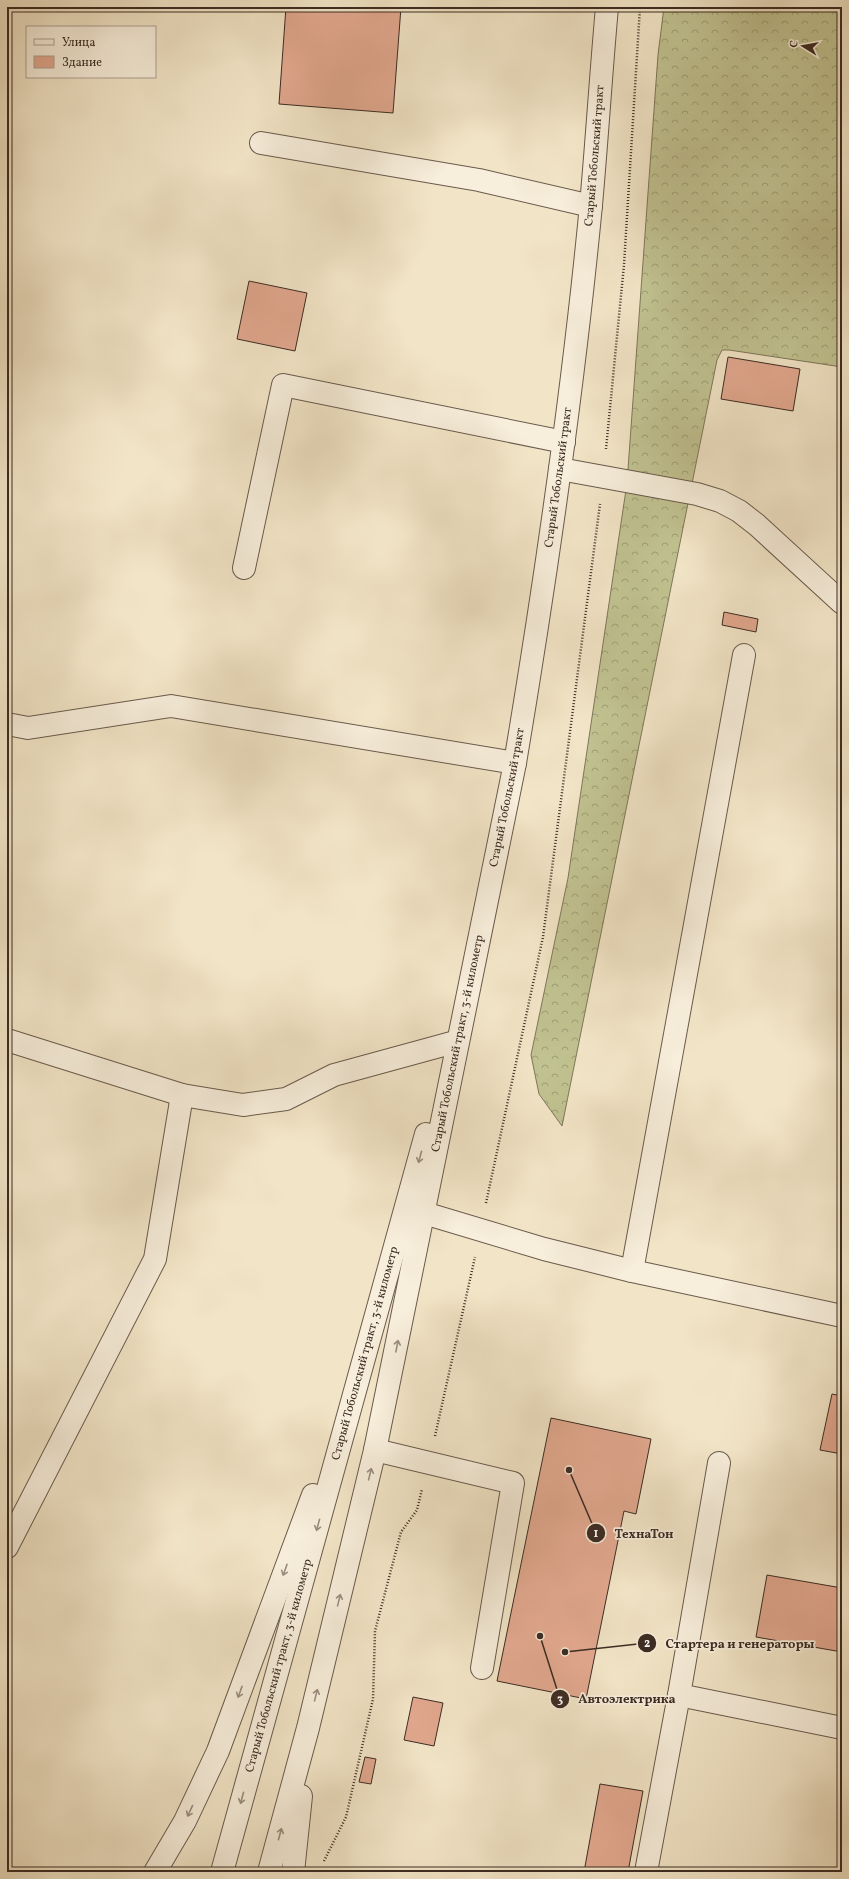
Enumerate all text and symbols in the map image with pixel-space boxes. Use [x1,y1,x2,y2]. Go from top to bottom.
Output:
legend [26,26,156,78]
north arrow [783,26,823,66]
text: Улица [62,35,95,51]
text: С [787,39,803,49]
text: Здание [62,55,102,71]
street label: Старый Тобольский тракт [581,85,609,227]
street label: Старый Тобольский тракт [541,407,576,549]
street label: Старый Тобольский тракт [486,727,529,868]
street label: Старый Тобольский тракт, 3-й километр [428,934,488,1153]
one-way arrow [416,1150,423,1163]
street label: Старый Тобольский тракт, 3-й километр [328,1245,403,1462]
one-way arrow [393,1340,401,1353]
one-way arrow [367,1467,374,1480]
one-way arrow [314,1518,321,1531]
callout: ТехнаТон [586,1520,681,1545]
text: 1 [594,1526,599,1542]
text: ТехнаТон [614,1526,674,1544]
street label: Старый Тобольский тракт, 3-й километр [242,1557,316,1774]
one-way arrow [281,1563,289,1575]
one-way arrow [336,1594,344,1607]
callout: Стартера и генераторы [637,1631,822,1656]
text: 2 [644,1636,650,1652]
text: Стартера и генераторы [666,1636,815,1654]
one-way arrow [236,1685,244,1697]
callout: Автоэлектрика [550,1686,684,1711]
one-way arrow [313,1689,320,1702]
text: Автоэлектрика [578,1691,676,1709]
text: 3 [557,1692,563,1708]
one-way arrow [238,1792,245,1805]
one-way arrow [186,1805,193,1817]
one-way arrow [276,1828,284,1841]

